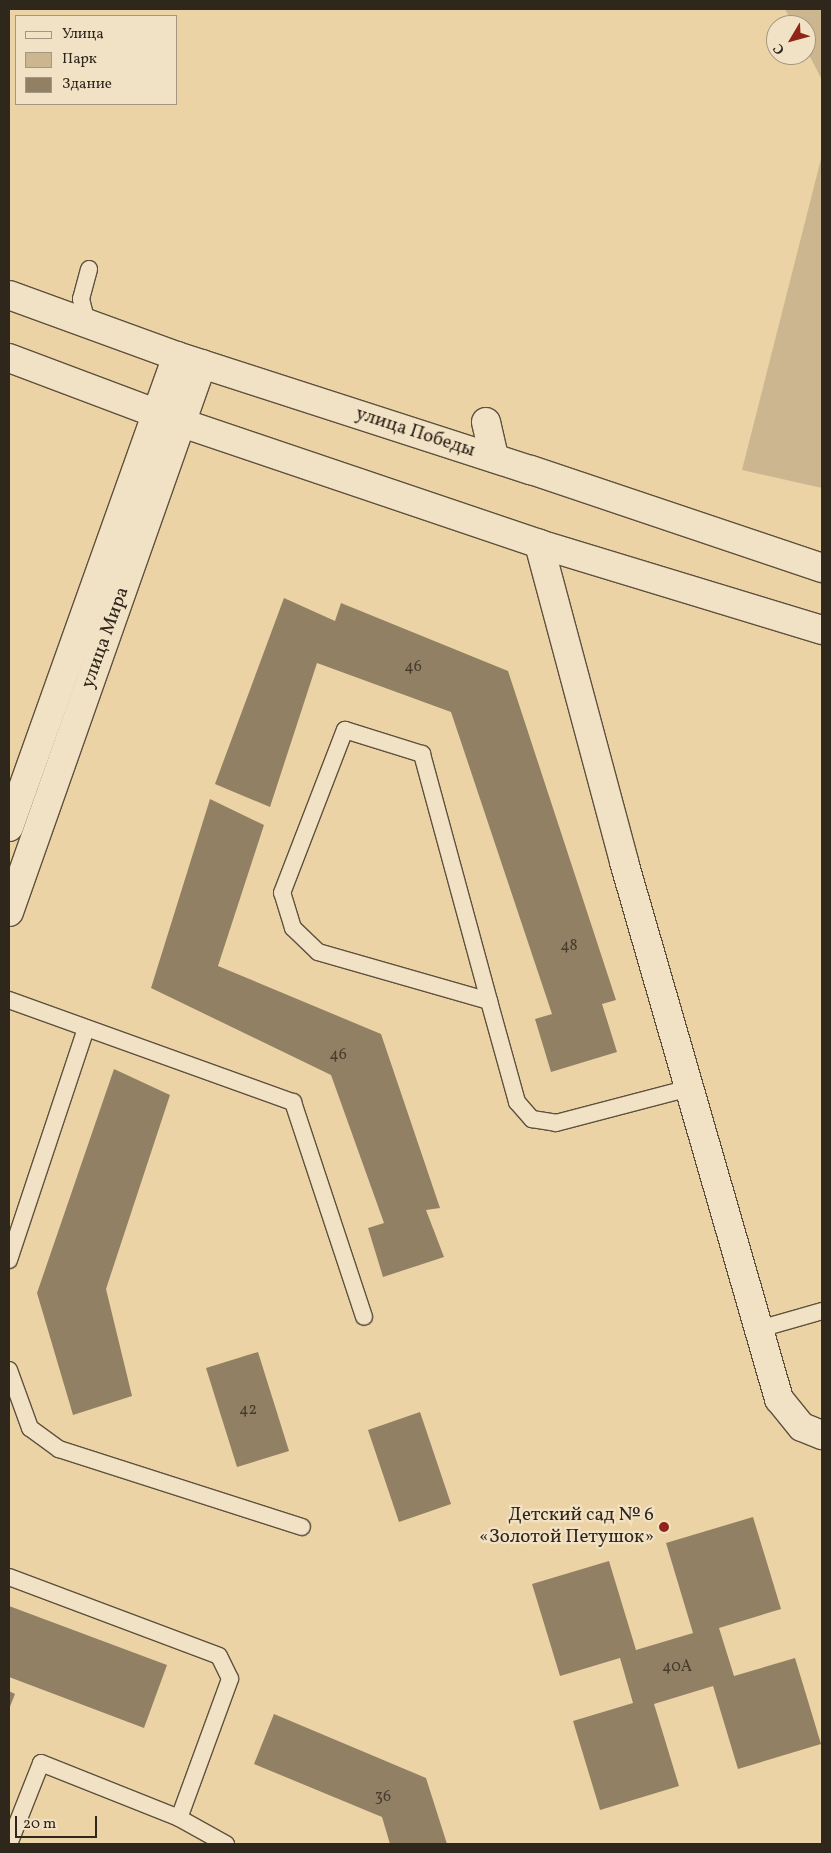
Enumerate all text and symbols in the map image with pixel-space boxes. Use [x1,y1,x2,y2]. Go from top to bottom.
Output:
legend [15,15,178,105]
north arrow [766,15,816,65]
text: Улица [62,24,104,45]
text: С [769,39,790,58]
text: Парк [62,49,97,70]
text: Здание [62,74,112,95]
street label: улица Победы [352,403,478,463]
street label: улица Мира [77,584,135,692]
house number: 46 [404,657,422,677]
house number: 48 [560,936,578,956]
house number: 46 [329,1045,347,1065]
house number: 42 [239,1400,257,1420]
place label: Детский сад № 6 «Золотой Петушок» [479,1505,654,1549]
marker: Детский сад № 6 «Золотой Петушок» [658,1521,670,1533]
house number: 40А [662,1657,692,1677]
house number: 36 [375,1787,391,1807]
scale bar [18,1806,100,1838]
text: 20 m [23,1814,56,1835]

